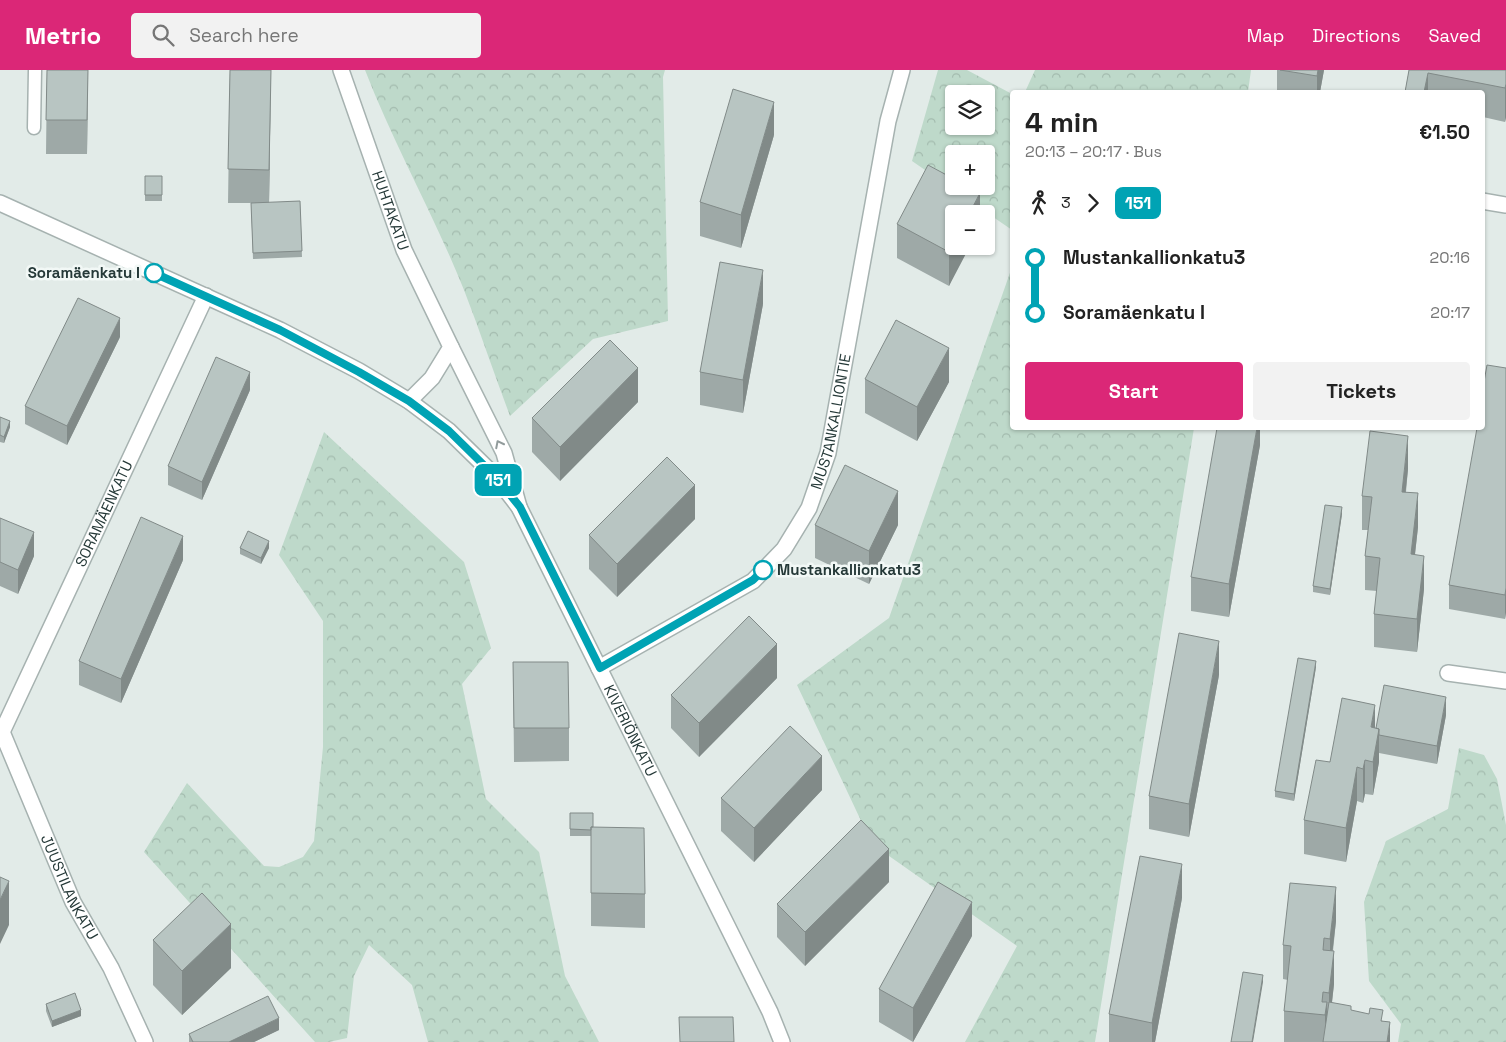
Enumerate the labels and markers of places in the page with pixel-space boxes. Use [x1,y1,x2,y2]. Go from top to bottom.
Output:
place label: Soramäenkatu I [28,263,140,282]
marker: Soramäenkatu I [144,263,164,283]
marker: Mustankallionkatu3 [753,560,773,580]
place label: Mustankallionkatu3 [777,560,921,579]

